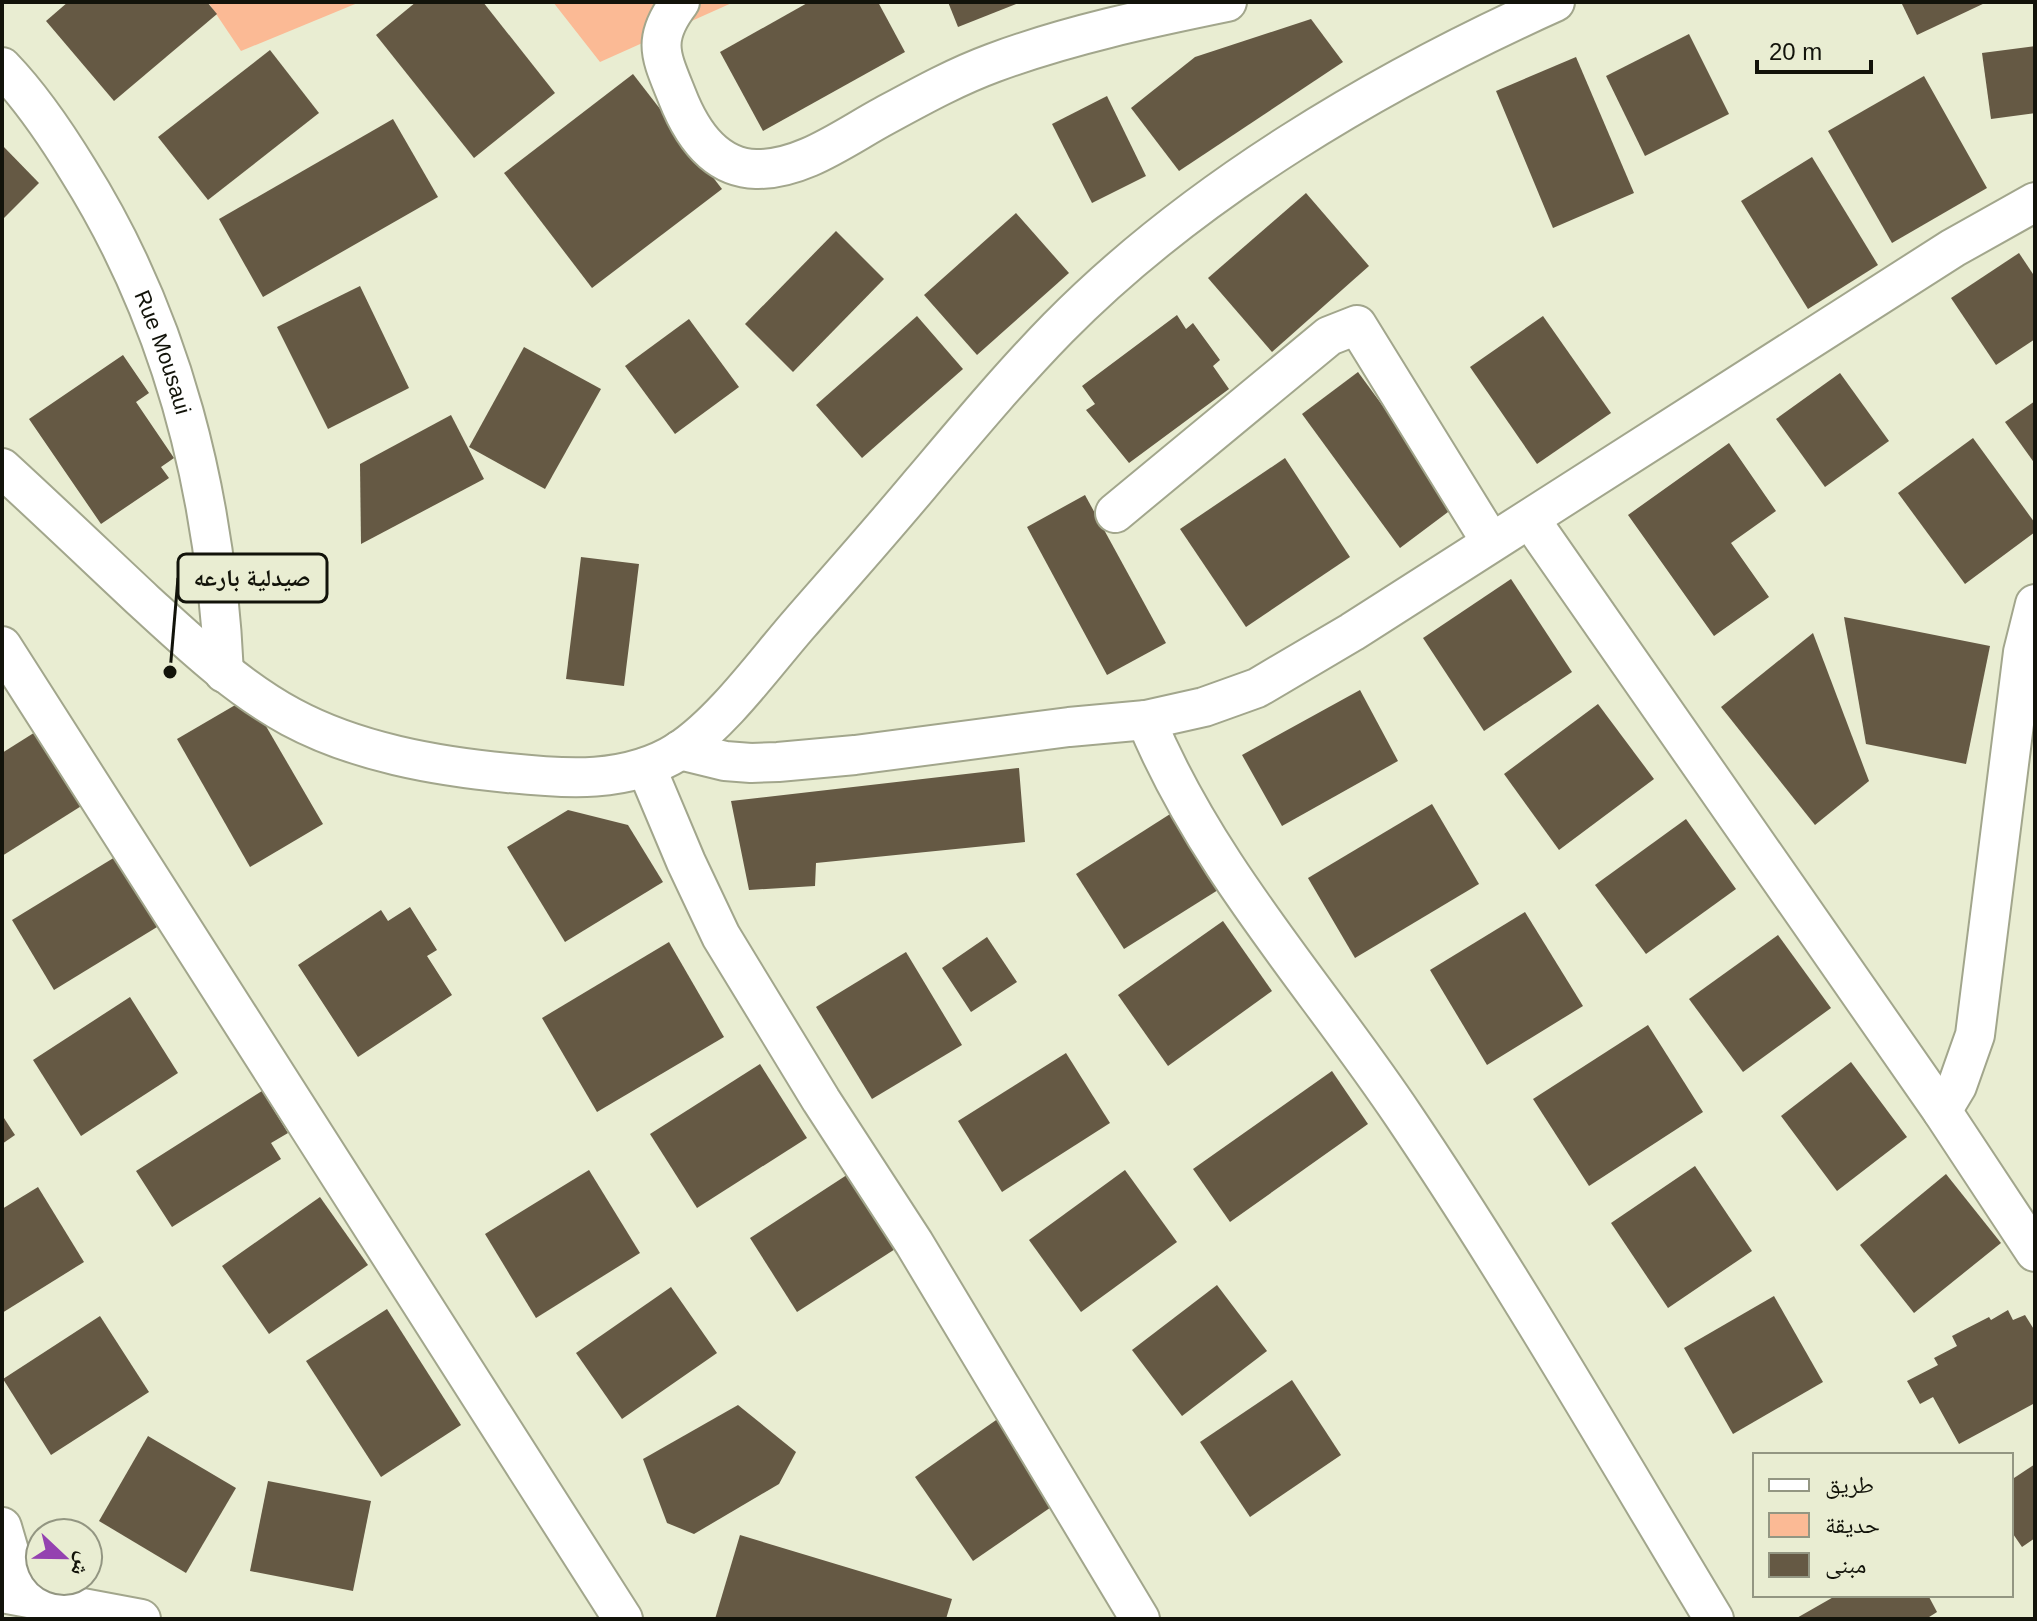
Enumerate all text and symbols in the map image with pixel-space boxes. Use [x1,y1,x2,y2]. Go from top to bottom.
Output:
scale bar [1757,24,1871,74]
text: 20 m [1769,38,1822,65]
street label: Rue Mousaui [129,287,196,417]
callout: صيدلية بارعه [178,554,327,602]
text: صيدلية بارعه [193,564,311,592]
legend [1753,1453,2013,1597]
text: طريق [1825,1471,1874,1499]
text: حديقة [1825,1511,1880,1538]
north arrow [24,1517,104,1597]
text: ش [65,1548,98,1580]
text: مبنى [1825,1551,1866,1579]

